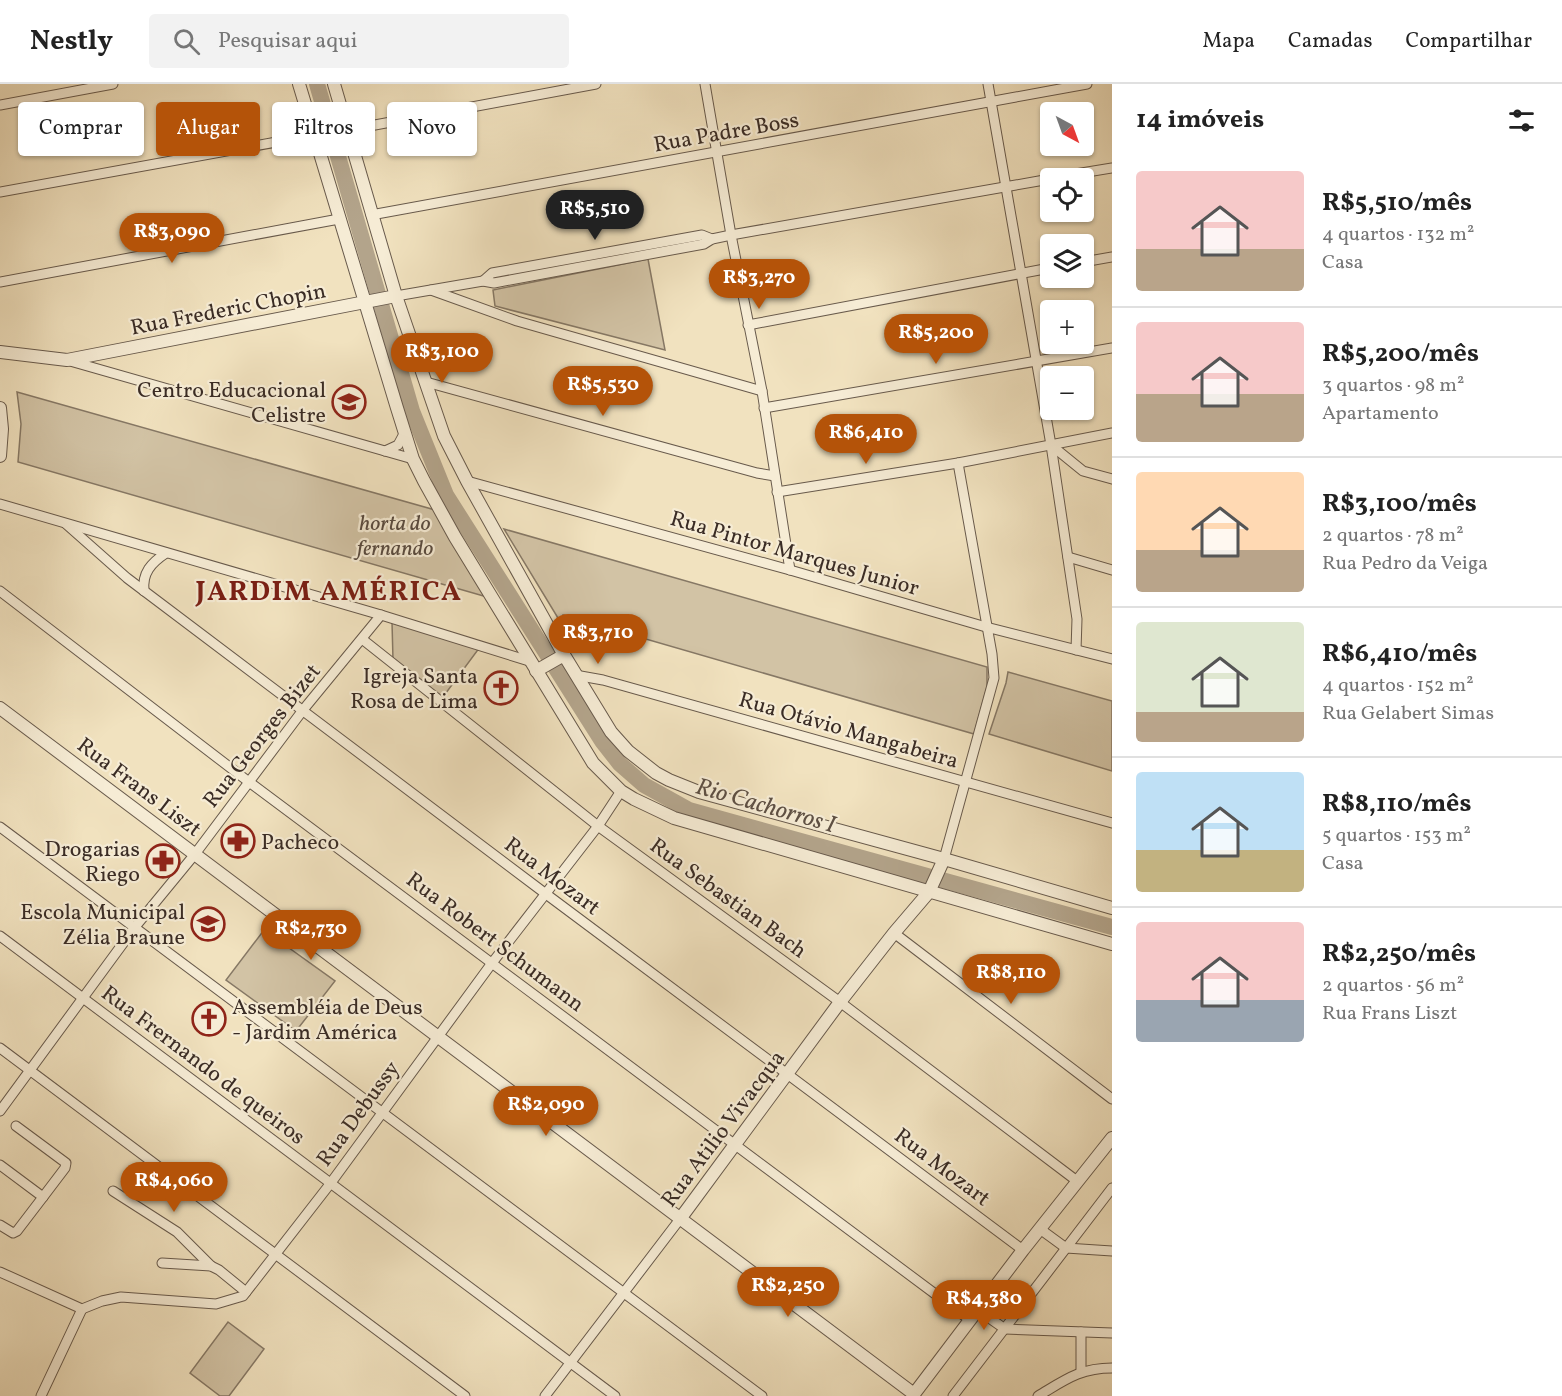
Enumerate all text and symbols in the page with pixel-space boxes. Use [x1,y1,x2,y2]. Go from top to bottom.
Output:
search box [149,14,569,68]
text: Nestly [30,22,113,61]
icon: search [170,25,203,58]
text: Pesquisar aqui [218,26,357,57]
text: Mapa [1202,27,1255,56]
text: Camadas [1288,27,1372,56]
text: Compartilhar [1405,27,1532,56]
chip: Comprar [18,102,144,156]
chip: Alugar [156,102,260,156]
chip: Filtros [272,102,375,156]
chip: Novo [387,102,477,156]
north arrow [1040,102,1094,156]
map controls [1040,102,1094,420]
text: 14 imóveis [1136,102,1264,138]
icon: filters [1505,104,1538,137]
street label: Rua Padre Boss [651,105,802,162]
button: locate [1040,168,1094,222]
text: R$5,510/mês [1322,185,1472,221]
pin: R$5,510 [540,190,650,241]
text: R$5,510 [560,195,630,223]
icon: home [1184,195,1256,267]
pin: R$3,090 [117,213,227,264]
text: R$3,090 [133,218,211,246]
text: 4 quartos · 132 m² [1322,221,1474,249]
button: layers [1040,234,1094,288]
text: Casa [1322,249,1364,277]
pin: R$3,270 [704,259,814,310]
text: R$3,270 [723,264,795,292]
street label: Rua Frederic Chopin [128,276,329,345]
button: + [1040,300,1094,354]
pin: R$5,200 [881,314,991,365]
text: R$5,200 [898,319,974,347]
pin: R$3,100 [387,333,497,384]
text: R$5,200/mês [1322,336,1479,372]
text: R$3,100 [405,338,479,366]
icon: home [1184,346,1256,418]
pin: R$5,530 [548,366,658,417]
button: − [1040,366,1094,420]
text: R$5,530 [567,371,639,399]
text: 3 quartos · 98 m² [1322,372,1464,400]
place label: Centro Educacional Celistre [137,376,326,432]
school or university icon: Centro Educacional Celistre [331,384,367,420]
text: Apartamento [1322,400,1439,428]
pin: R$6,410 [811,414,921,465]
text: R$6,410 [829,419,903,447]
text: R$3,100/mês [1322,486,1477,522]
icon: home [1184,496,1256,568]
street label: Rua Pintor Marques Junior [666,504,923,605]
park label: horta do fernando [353,509,433,565]
text: 2 quartos · 78 m² [1322,522,1464,550]
text: Rua Pedro da Veiga [1322,550,1488,578]
district label: JARDIM AMÉRICA [195,573,462,612]
pin: R$3,710 [543,614,653,665]
text: R$3,710 [563,619,633,647]
text: R$6,410/mês [1322,636,1477,672]
icon: home [1184,646,1256,718]
street label: Rua Georges Bizet [197,658,329,815]
place label: Igreja Santa Rosa de Lima [350,662,478,718]
church icon: Igreja Santa Rosa de Lima [483,670,519,706]
text: 4 quartos · 152 m² [1322,672,1474,700]
street label: Rua Otávio Mangabeira [735,685,962,778]
text: Rua Gelabert Simas [1322,700,1494,728]
street label: Rua Frans Liszt [70,731,207,845]
water label: Rio Cachorros I [691,771,840,843]
text: R$8,110/mês [1322,786,1471,822]
icon: home [1184,796,1256,868]
text: 5 quartos · 153 m² [1322,822,1471,850]
pharmacy icon: Pacheco [220,823,256,859]
place label: Pacheco [261,828,339,859]
street label: Rua Mozart [497,830,606,924]
street label: Rua Sebastian Bach [642,831,813,967]
place label: Drogarias Riego [45,835,140,891]
pharmacy icon: Drogarias Riego [145,843,181,879]
text: Casa [1322,850,1364,878]
street label: Rua Robert Schumann [399,866,590,1020]
place label: Escola Municipal Zélia Braune [20,898,185,954]
school or university icon: Escola Municipal Zélia Braune [190,906,226,942]
pin: R$2,730 [256,910,366,961]
text: R$2,730 [275,915,347,943]
text: R$2,250/mês [1322,936,1476,972]
icon: home [1184,946,1256,1018]
pin: R$8,110 [956,954,1066,1005]
text: R$8,110 [976,959,1046,987]
text: 2 quartos · 56 m² [1322,972,1464,1000]
street label: Rua Frernando de queiros [94,979,311,1153]
place label: Assembléia de Deus - Jardim América [232,993,423,1049]
text: Rua Frans Liszt [1322,1000,1457,1028]
church icon: Assembléia de Deus - Jardim América [191,1001,227,1037]
street label: Rua Atilio Vivacqua [655,1045,793,1214]
street label: Rua Debussy [310,1055,408,1174]
pin: R$2,090 [491,1086,601,1137]
text: R$2,090 [507,1091,585,1119]
street label: Rua Mozart [887,1121,996,1215]
pin: R$4,060 [119,1162,229,1213]
text: R$4,060 [135,1167,213,1195]
pin: R$2,250 [733,1267,843,1318]
text: R$2,250 [751,1272,825,1300]
pin: R$4,380 [929,1280,1039,1331]
text: R$4,380 [946,1285,1022,1313]

